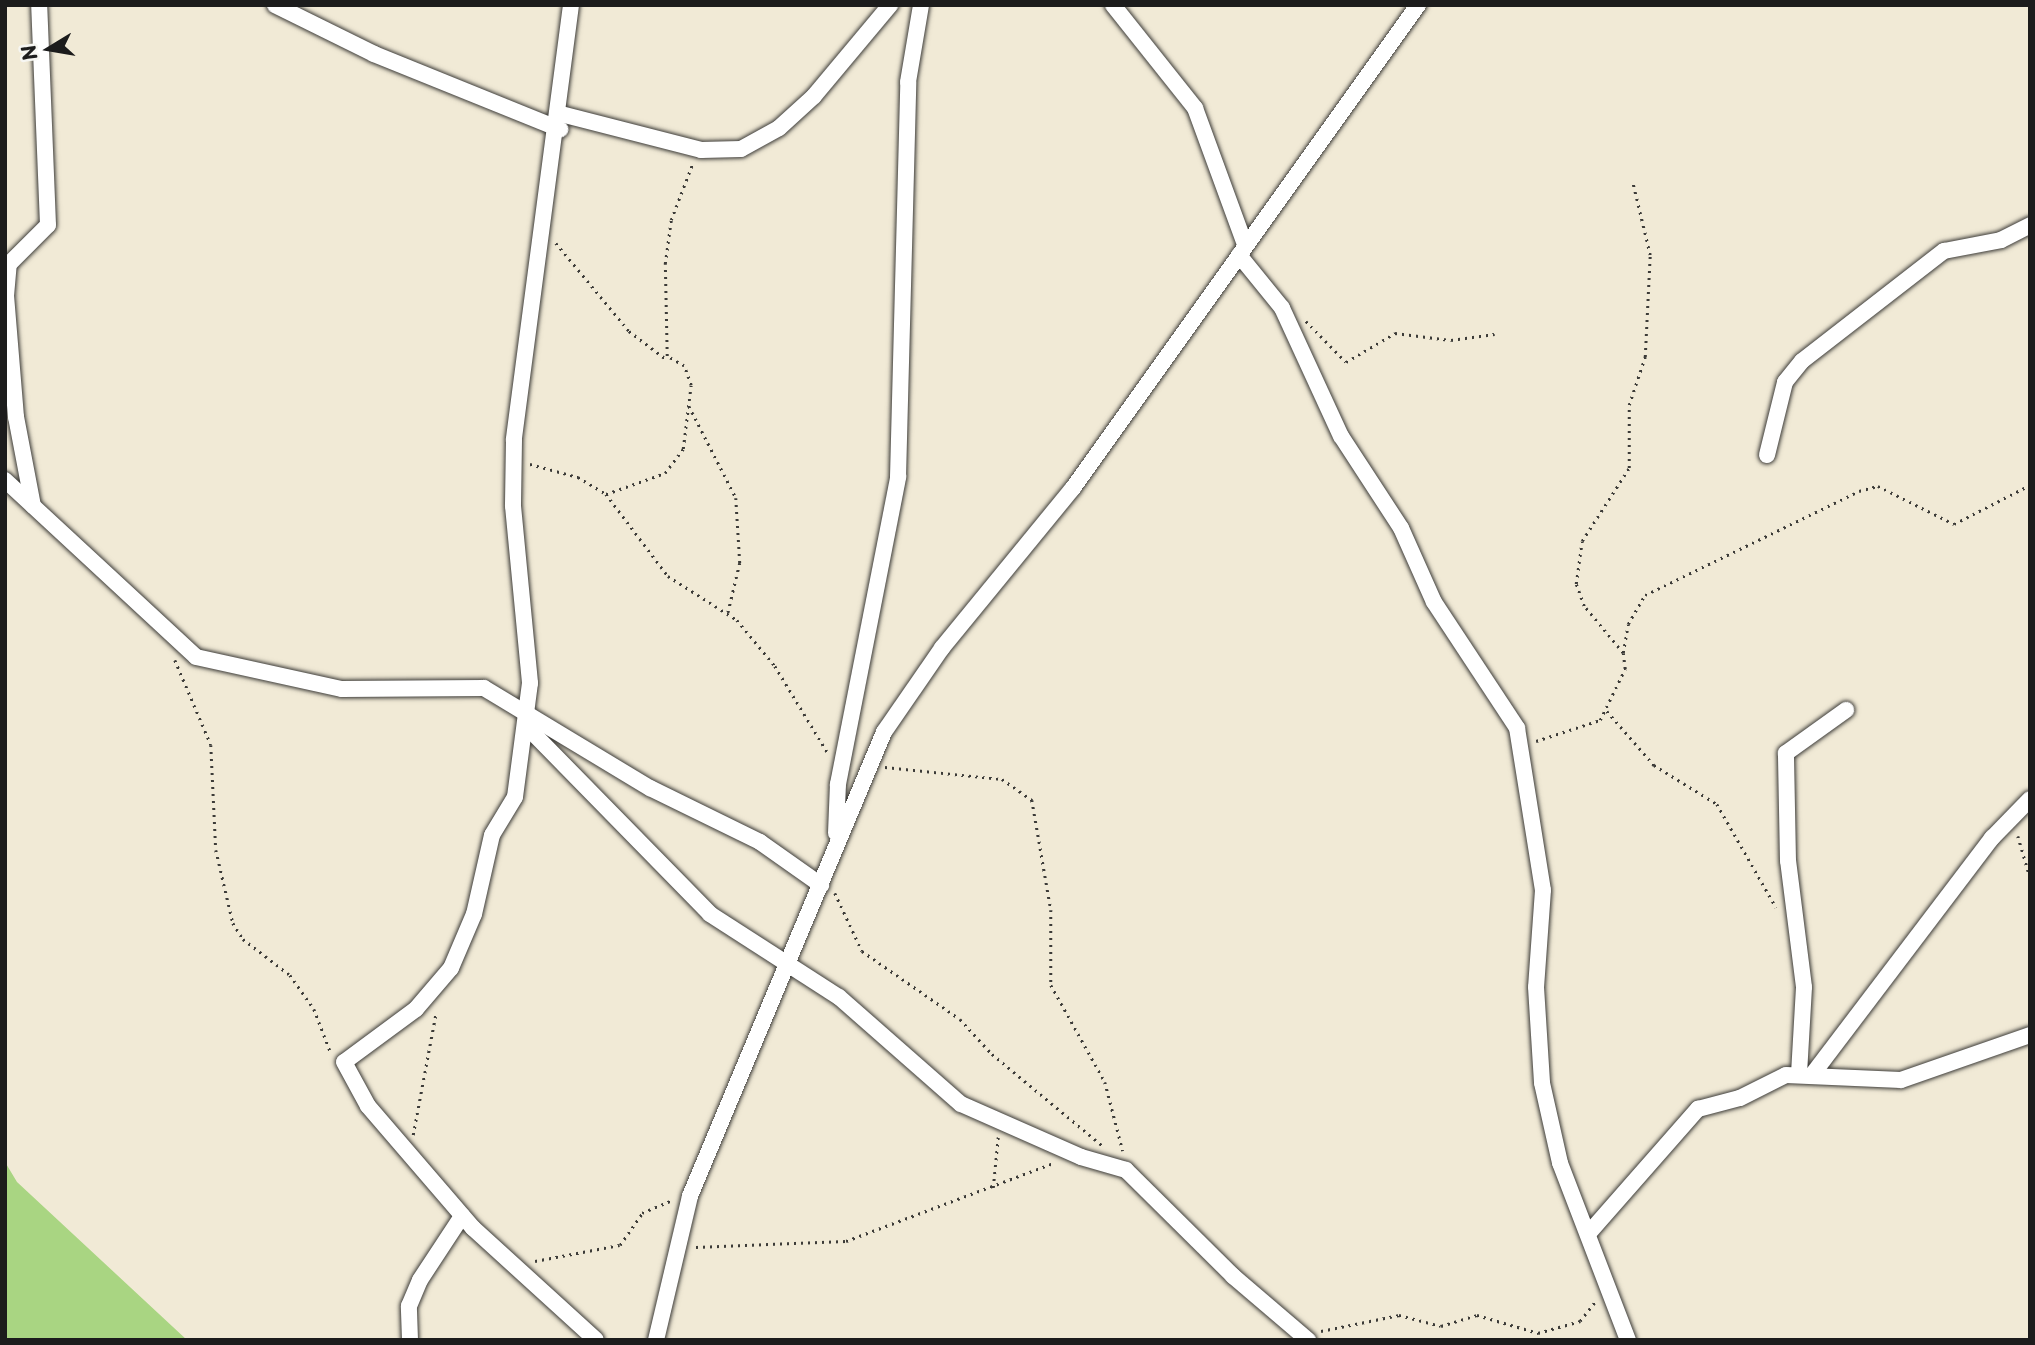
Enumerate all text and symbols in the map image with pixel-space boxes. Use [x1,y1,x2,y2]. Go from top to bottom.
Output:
north arrow [14,14,84,84]
text: N [13,43,44,63]

